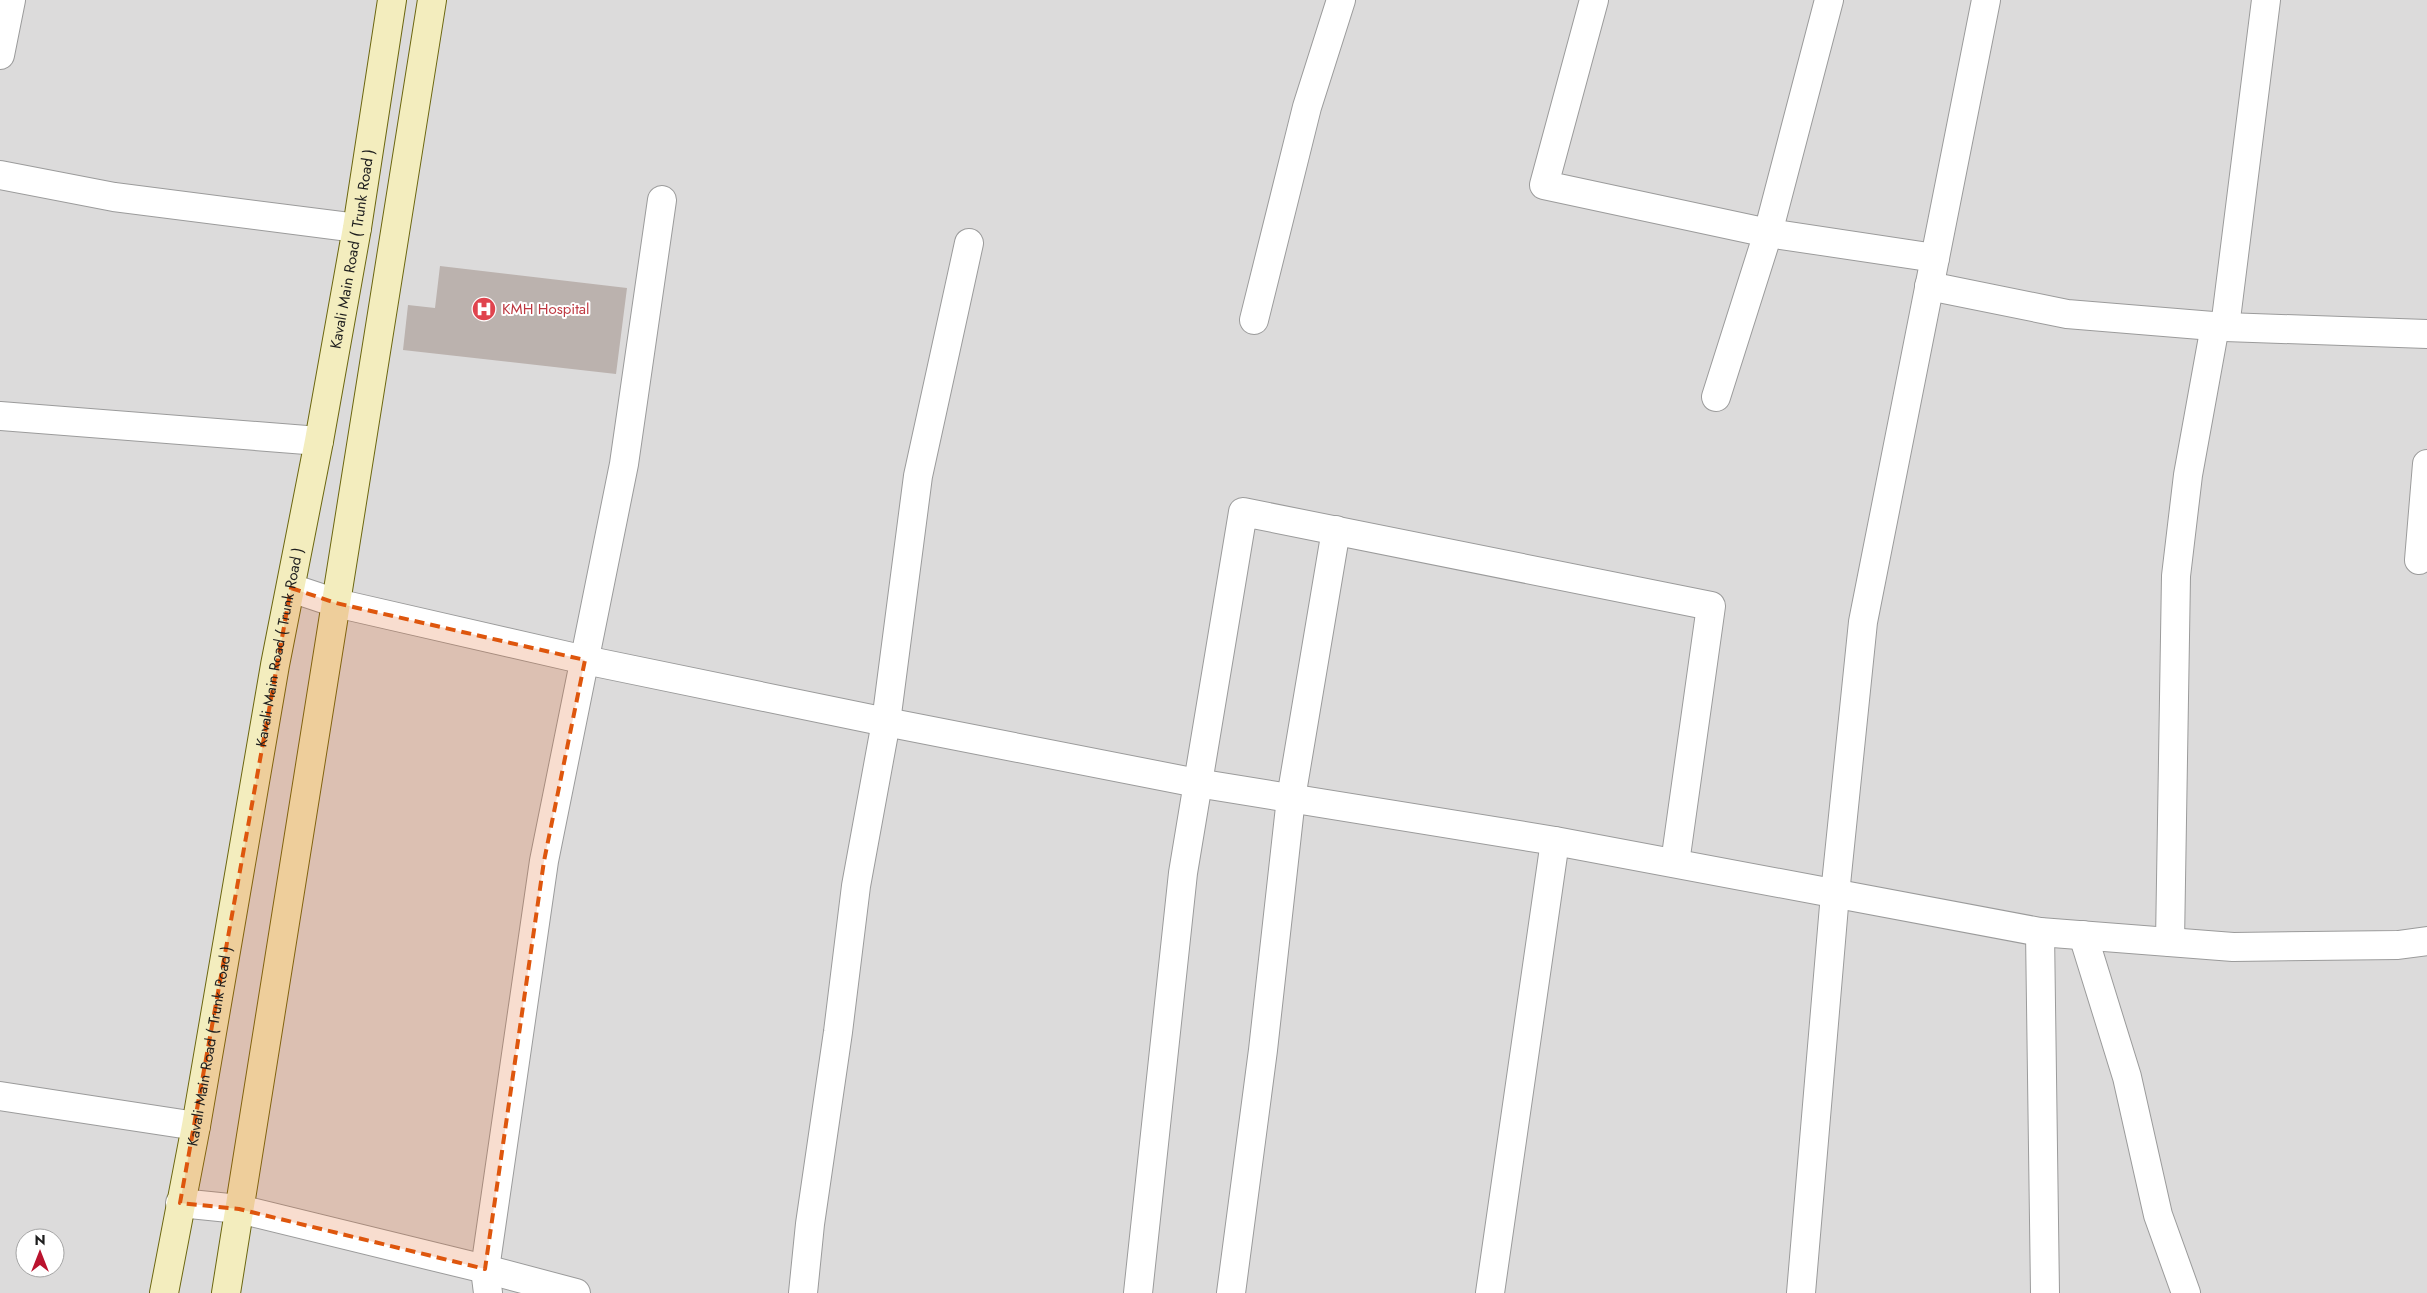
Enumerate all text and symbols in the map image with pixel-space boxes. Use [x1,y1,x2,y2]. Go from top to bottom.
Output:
street label: Kavali Main Road ( Trunk Road ) [325,147,380,351]
hospital icon: KMH Hospital [471,296,497,322]
place label: KMH Hospital [502,298,590,320]
street label: Kavali Main Road ( Trunk Road ) [250,546,309,749]
street label: Kavali Main Road ( Trunk Road ) [181,945,238,1148]
north arrow [15,1228,65,1278]
text: N [34,1230,46,1250]

